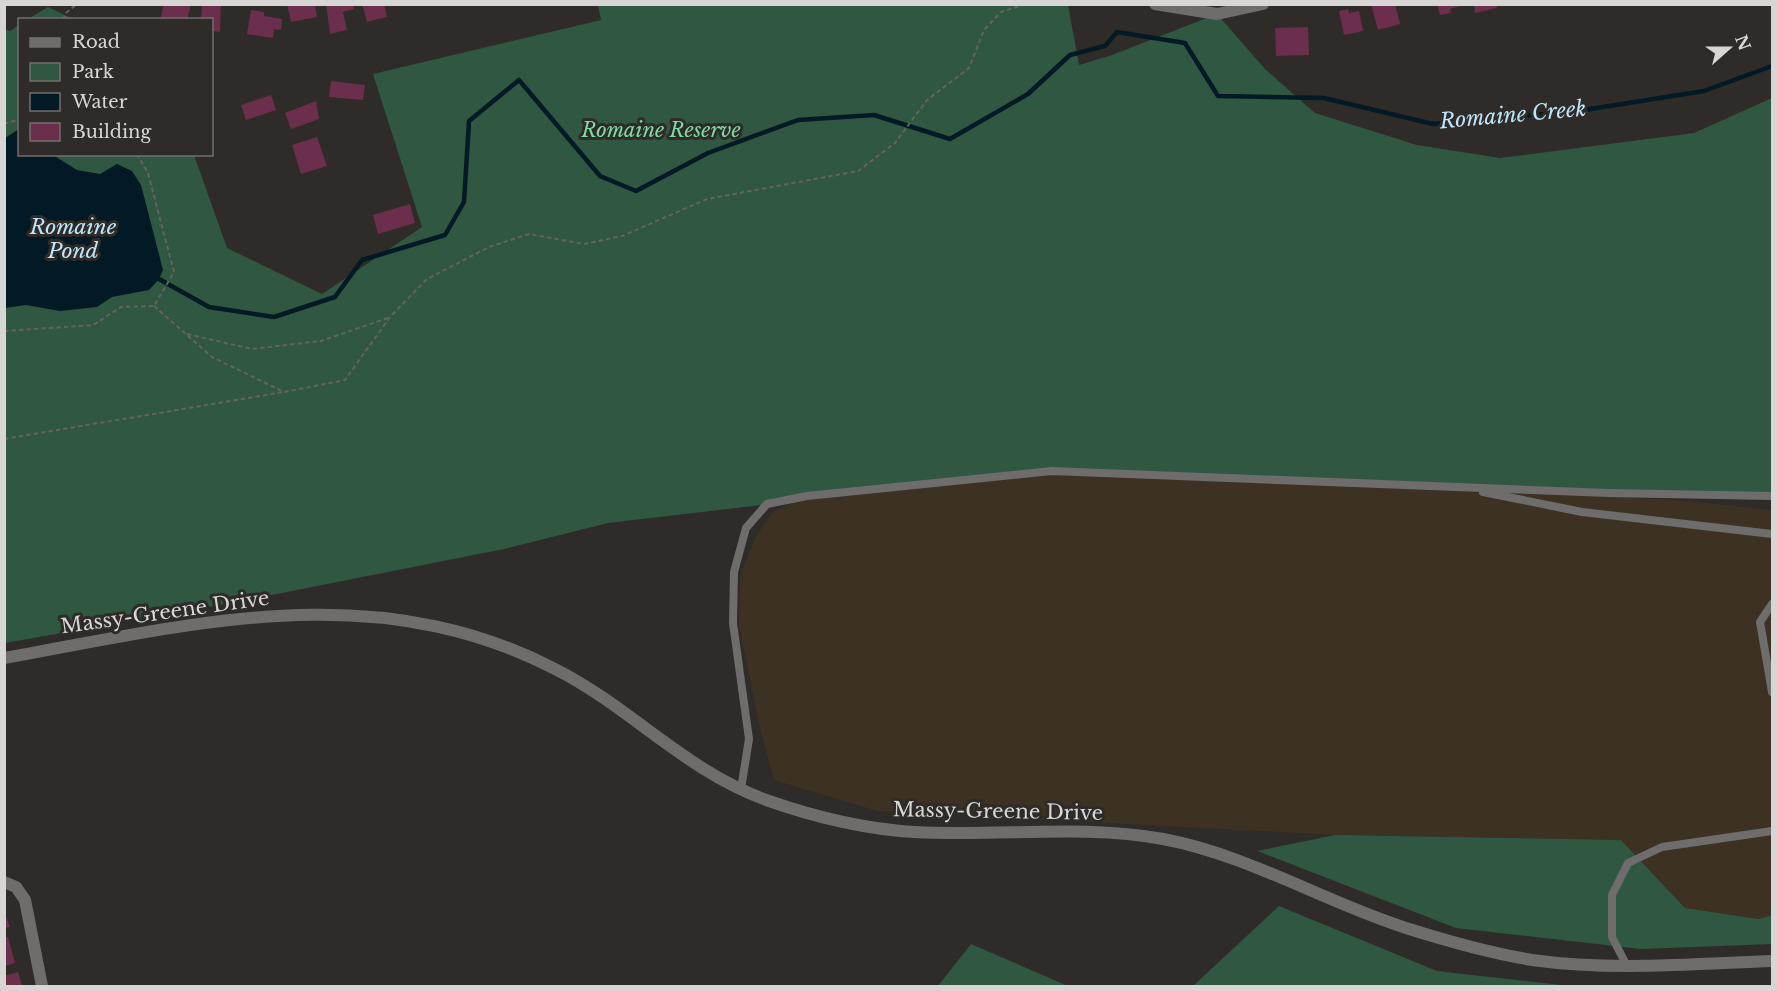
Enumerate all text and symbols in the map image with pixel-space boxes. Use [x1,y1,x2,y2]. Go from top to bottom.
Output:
legend [18,18,213,156]
north arrow [1699,18,1759,78]
text: Road [72,31,120,53]
text: N [1731,32,1755,53]
text: Park [72,61,114,83]
text: Water [71,91,128,113]
water label: Romaine Creek [1438,96,1587,134]
park label: Romaine Reserve [580,118,741,142]
text: Building [72,121,151,143]
water label: Romaine Pond [29,214,117,264]
street label: Massy-Greene Drive [59,585,271,639]
street label: Massy-Greene Drive [893,797,1103,825]

